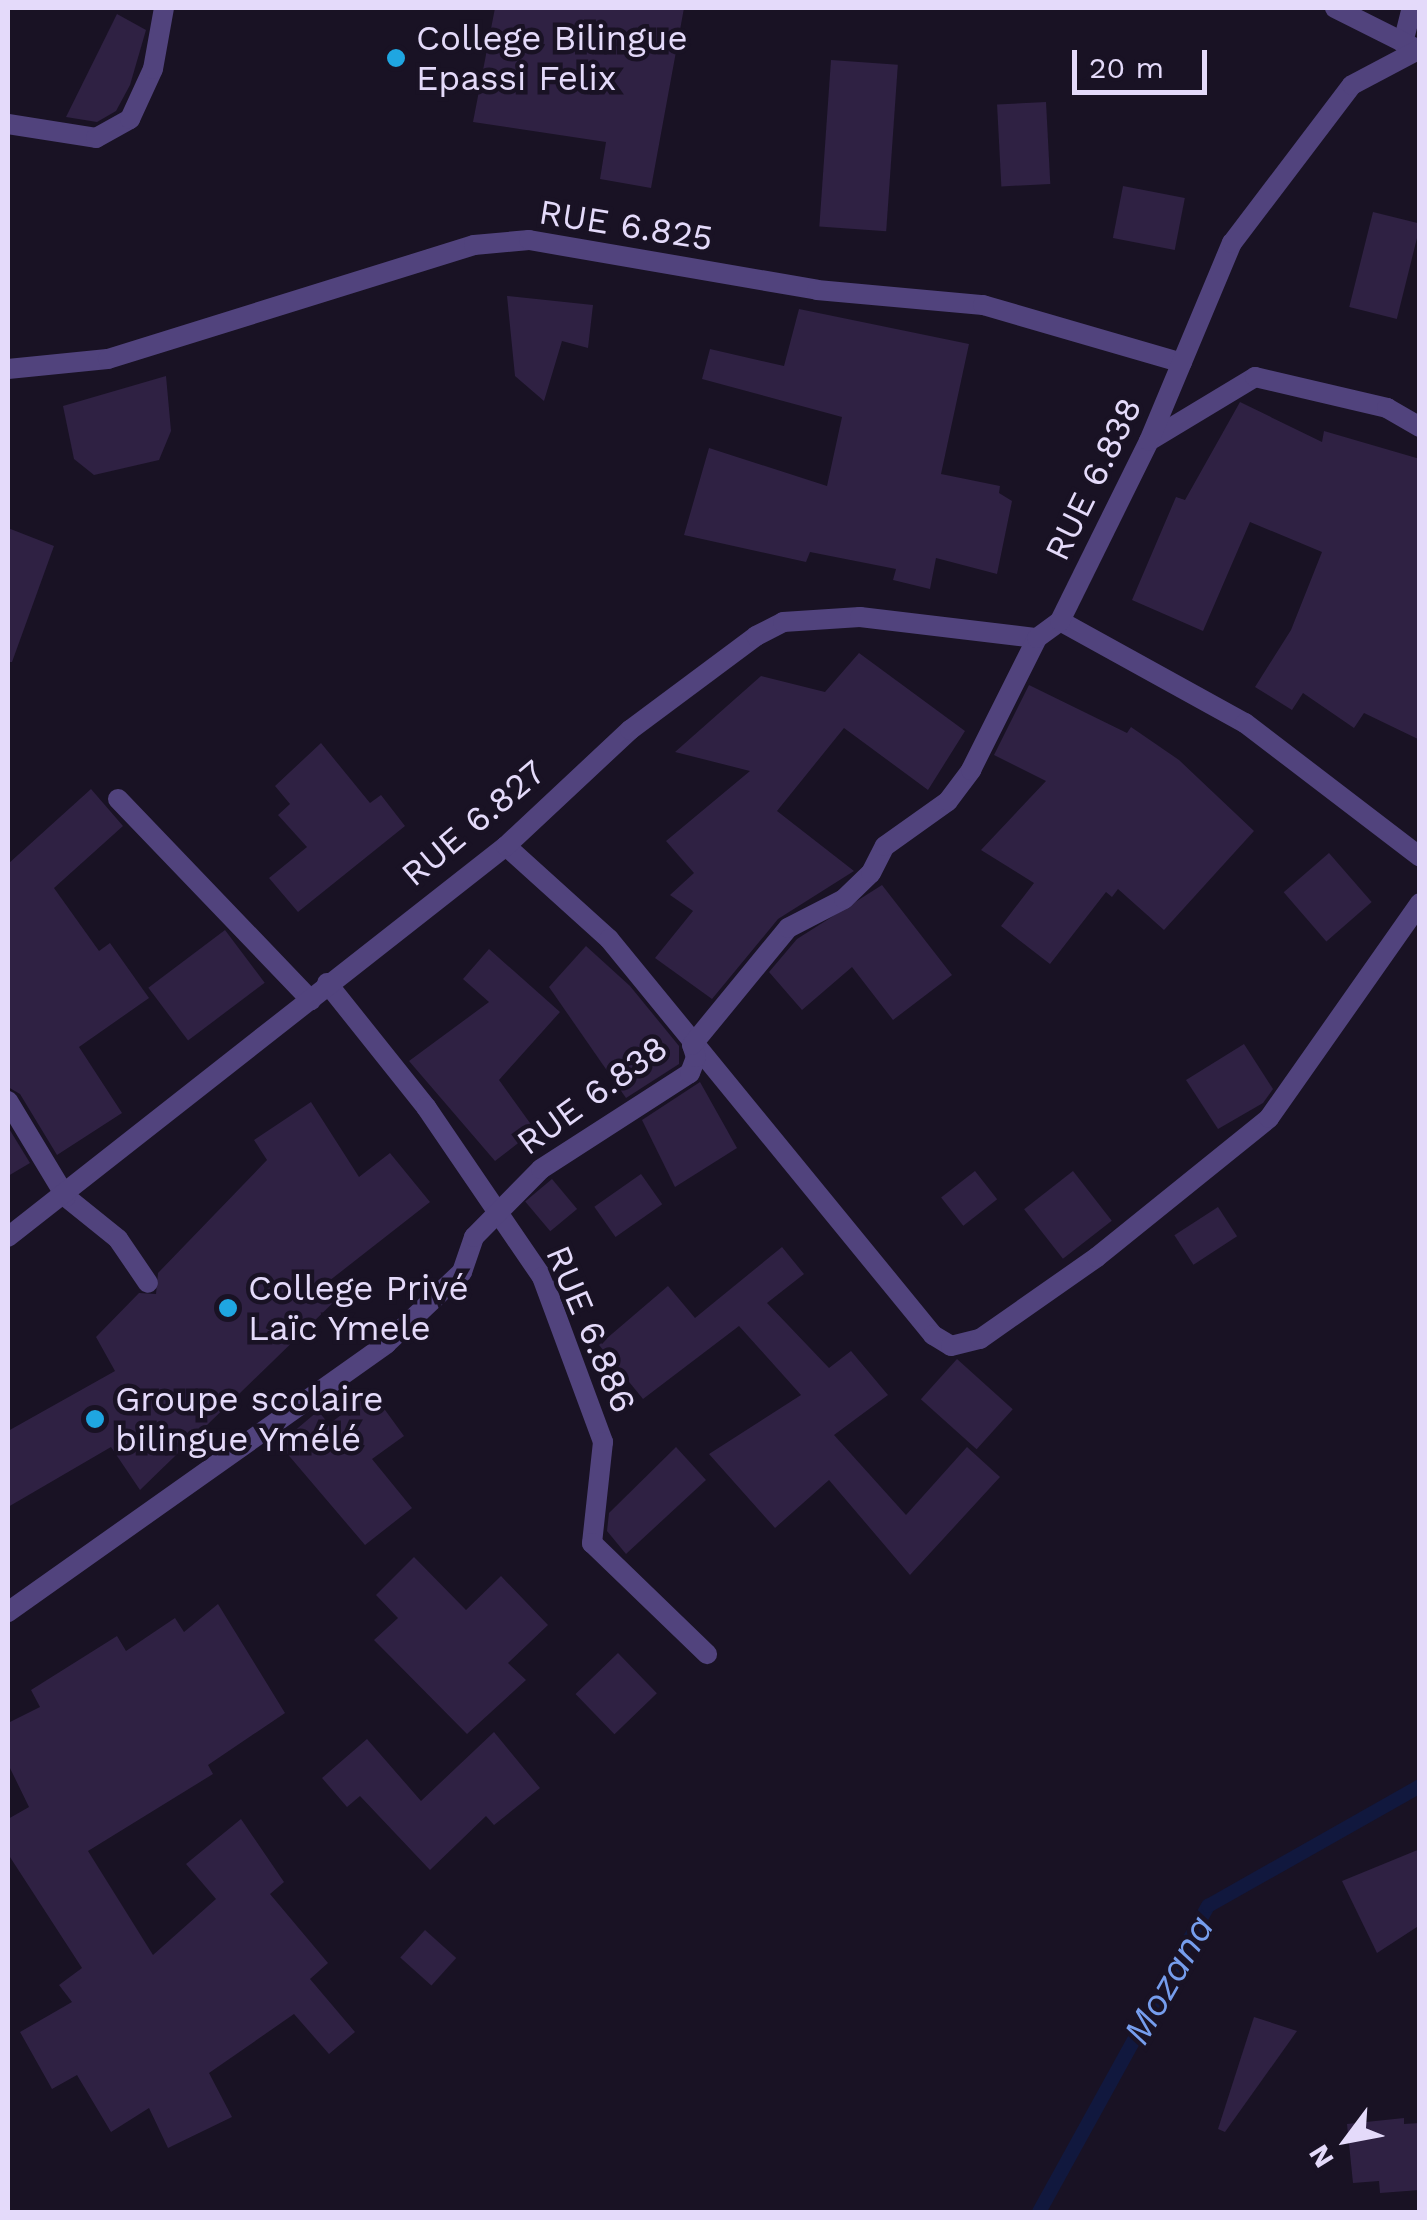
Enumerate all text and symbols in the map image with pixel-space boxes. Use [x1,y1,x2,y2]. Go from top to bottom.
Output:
place label: College Bilingue Epassi Felix [416,17,688,99]
scale bar [1077,30,1212,92]
marker: College Bilingue Epassi Felix [385,47,407,69]
text: 20 m [1089,50,1164,85]
street label: RUE 6.825 [536,191,716,259]
street label: RUE 6.838 [1036,391,1150,567]
street label: RUE 6.827 [393,751,553,895]
street label: RUE 6.838 [509,1026,675,1164]
street label: RUE 6.886 [537,1239,645,1419]
place label: College Privé Laïc Ymele [248,1267,469,1349]
marker: College Privé Laïc Ymele [217,1297,239,1319]
place label: Groupe scolaire bilingue Ymélé [115,1378,384,1460]
marker: Groupe scolaire bilingue Ymélé [84,1408,106,1430]
water label: Mozana [1114,1907,1224,2053]
north arrow [1297,2090,1397,2190]
text: N [1302,2139,1341,2174]

